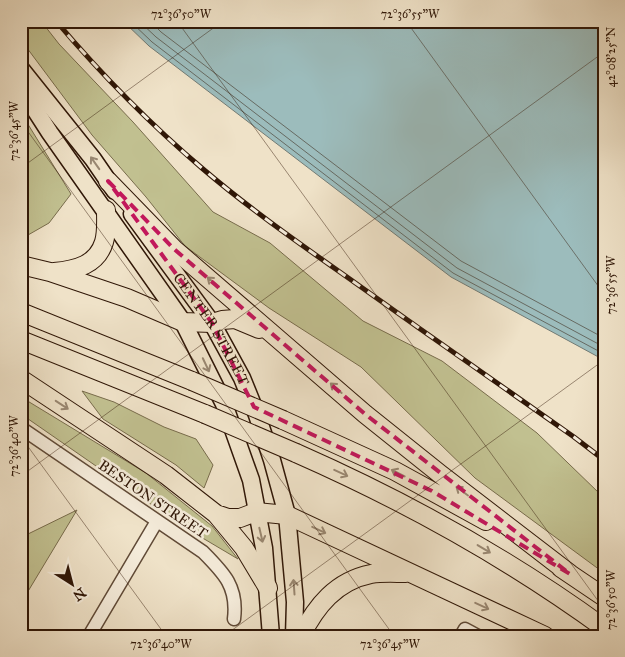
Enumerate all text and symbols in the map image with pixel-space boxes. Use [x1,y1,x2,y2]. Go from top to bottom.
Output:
text: 72°36'50"W [151,7,212,21]
text: 72°36'55"W [381,7,440,21]
text: 42°08'25"N [604,27,618,87]
text: 72°36'45"W [7,100,21,161]
one-way arrow [90,157,101,170]
text: 72°36'55"W [604,255,618,314]
street label: CENTER STREET [169,269,253,388]
one-way arrow [207,277,220,288]
one-way arrow [201,357,211,372]
one-way arrow [329,383,342,394]
one-way arrow [55,400,69,411]
text: 72°36'40"W [7,415,21,477]
street label: BESTON STREET [95,456,211,542]
one-way arrow [390,468,405,478]
one-way arrow [333,469,348,479]
one-way arrow [455,486,469,496]
one-way arrow [311,525,326,535]
one-way arrow [257,527,266,543]
one-way arrow [477,544,492,554]
north arrow [48,560,98,610]
text: 72°36'50"W [604,569,618,630]
one-way arrow [289,579,299,595]
text: N [69,584,89,605]
one-way arrow [474,602,489,612]
text: 72°36'40"W [130,637,192,651]
text: 72°36'45"W [360,637,421,651]

